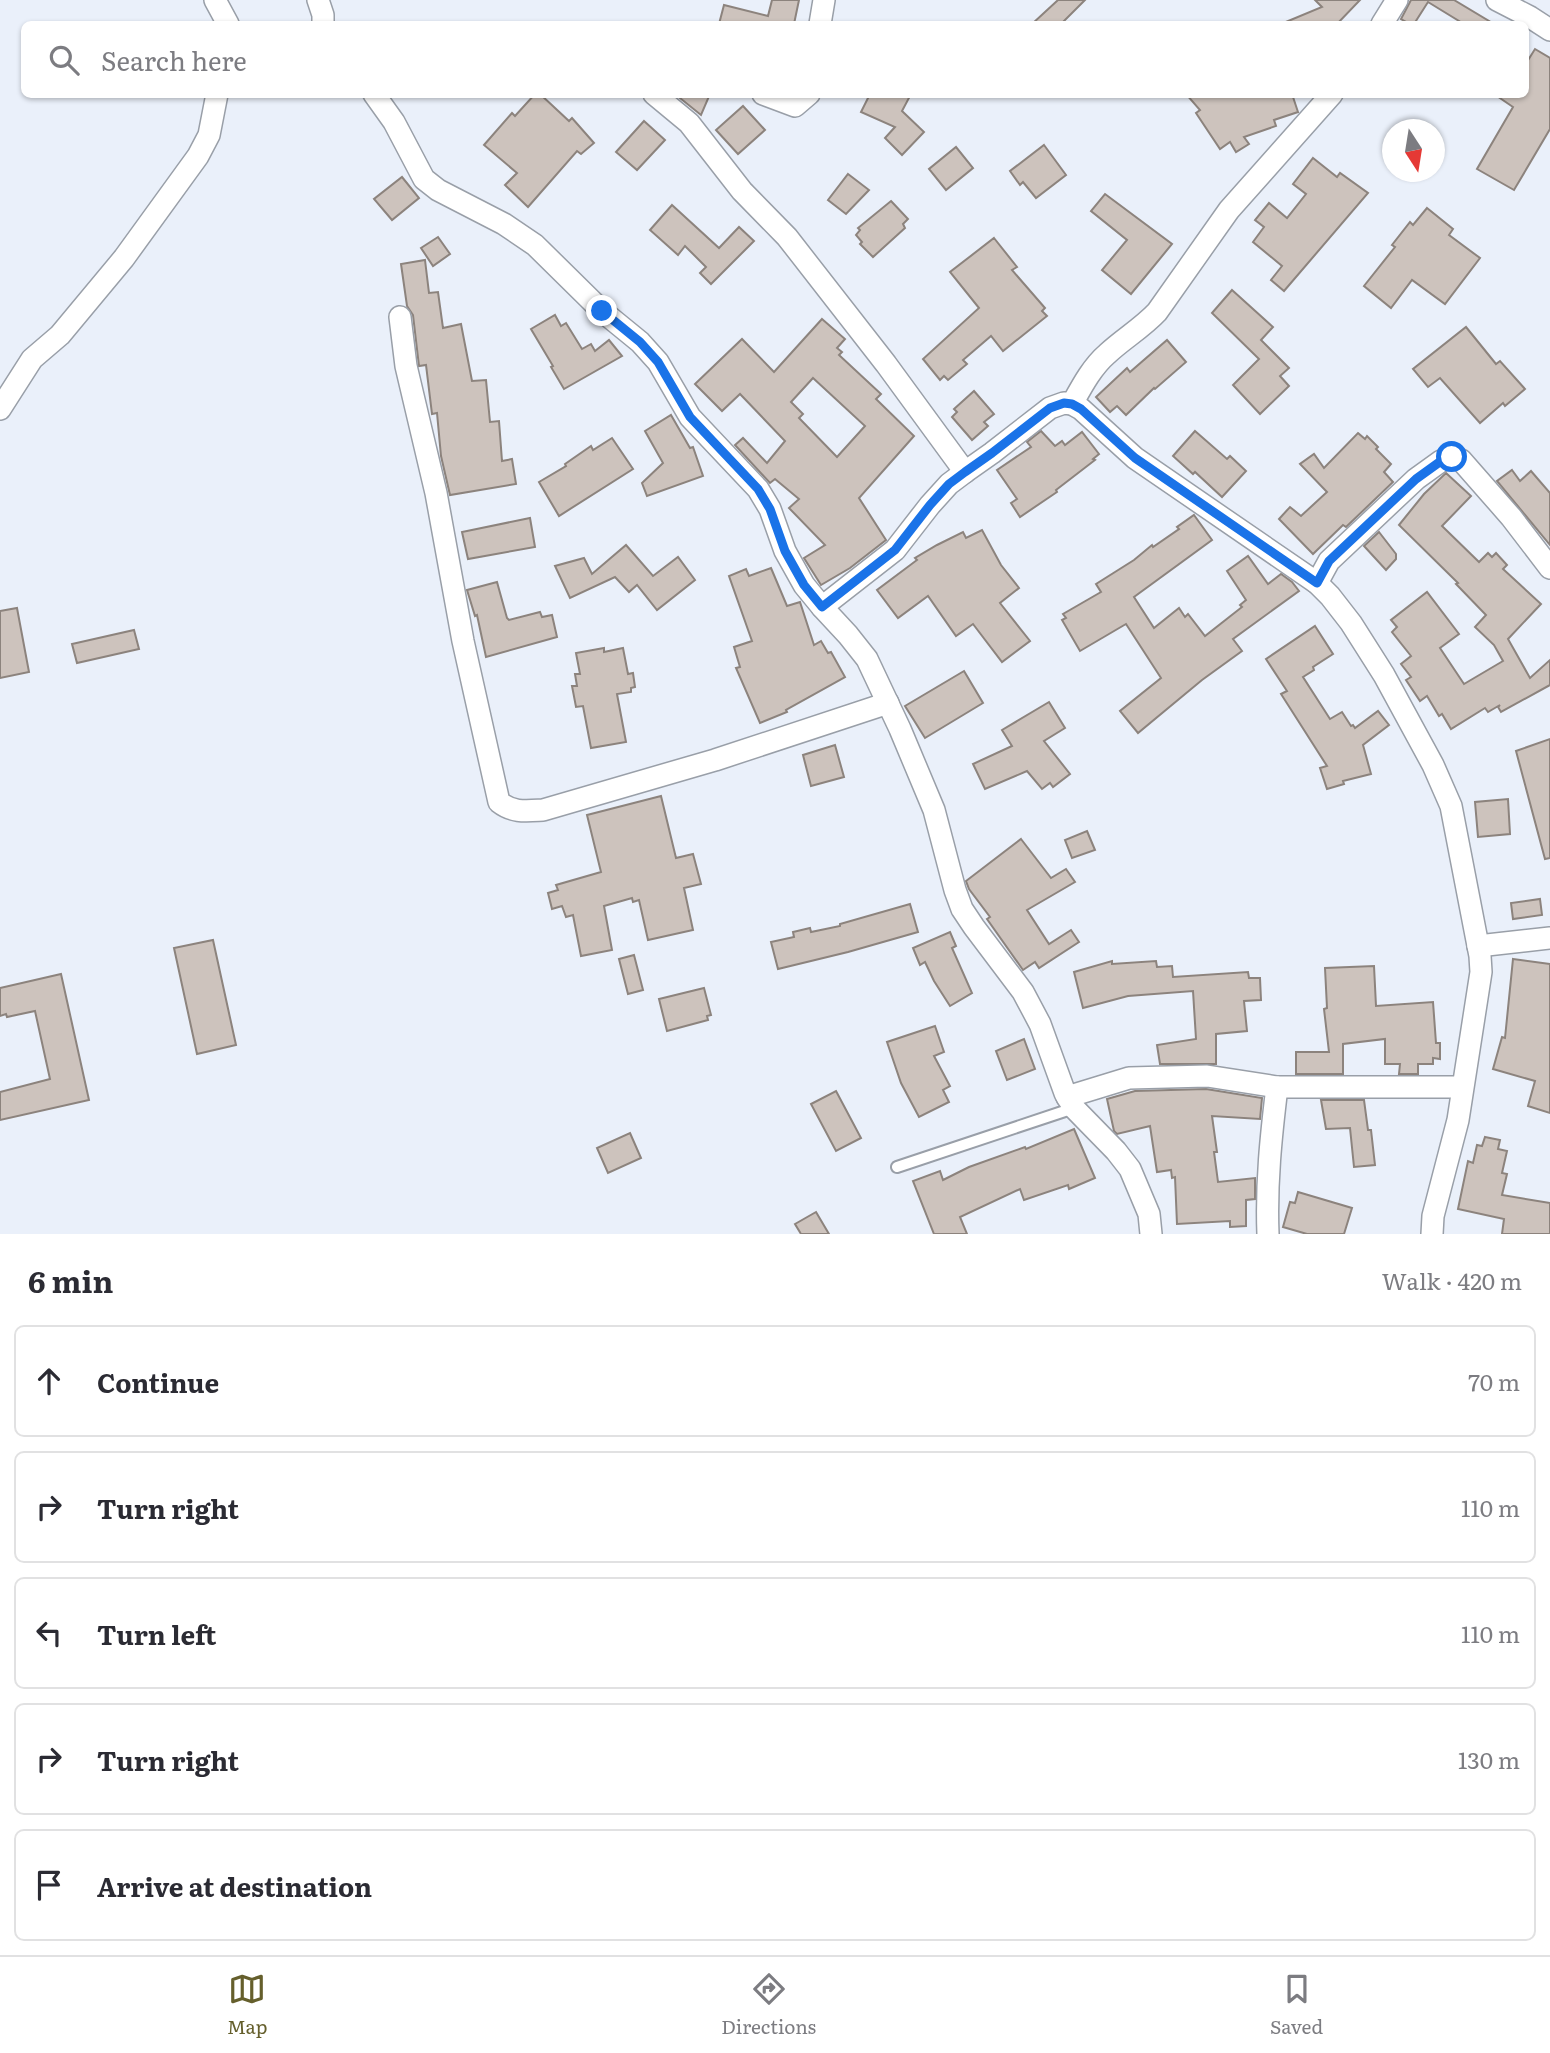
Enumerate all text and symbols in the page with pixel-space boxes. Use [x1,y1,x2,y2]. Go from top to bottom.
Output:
search box [21,21,1529,98]
text: Search here [101,40,247,79]
icon: search [45,41,83,79]
north arrow [1382,119,1445,182]
route end [586,295,617,326]
route start [1436,441,1467,472]
text: 6 min [28,1258,113,1302]
text: Walk · 420 m [1382,1263,1522,1297]
icon: ahead [30,1362,68,1400]
text: Continue [97,1362,219,1401]
text: 70 m [1468,1364,1520,1398]
icon: right [30,1488,68,1526]
text: Turn right [97,1488,239,1527]
text: 110 m [1461,1490,1520,1524]
icon: left [30,1614,68,1652]
text: Turn left [97,1614,216,1653]
text: 110 m [1461,1616,1520,1650]
icon: right [30,1740,68,1778]
text: Turn right [97,1740,239,1779]
text: 130 m [1458,1742,1520,1776]
icon: arrive [30,1866,68,1904]
text: Arrive at destination [97,1866,372,1905]
tab: Map [227,1970,267,2040]
tab: Directions [721,1970,816,2040]
tab: Saved [1270,1970,1323,2040]

